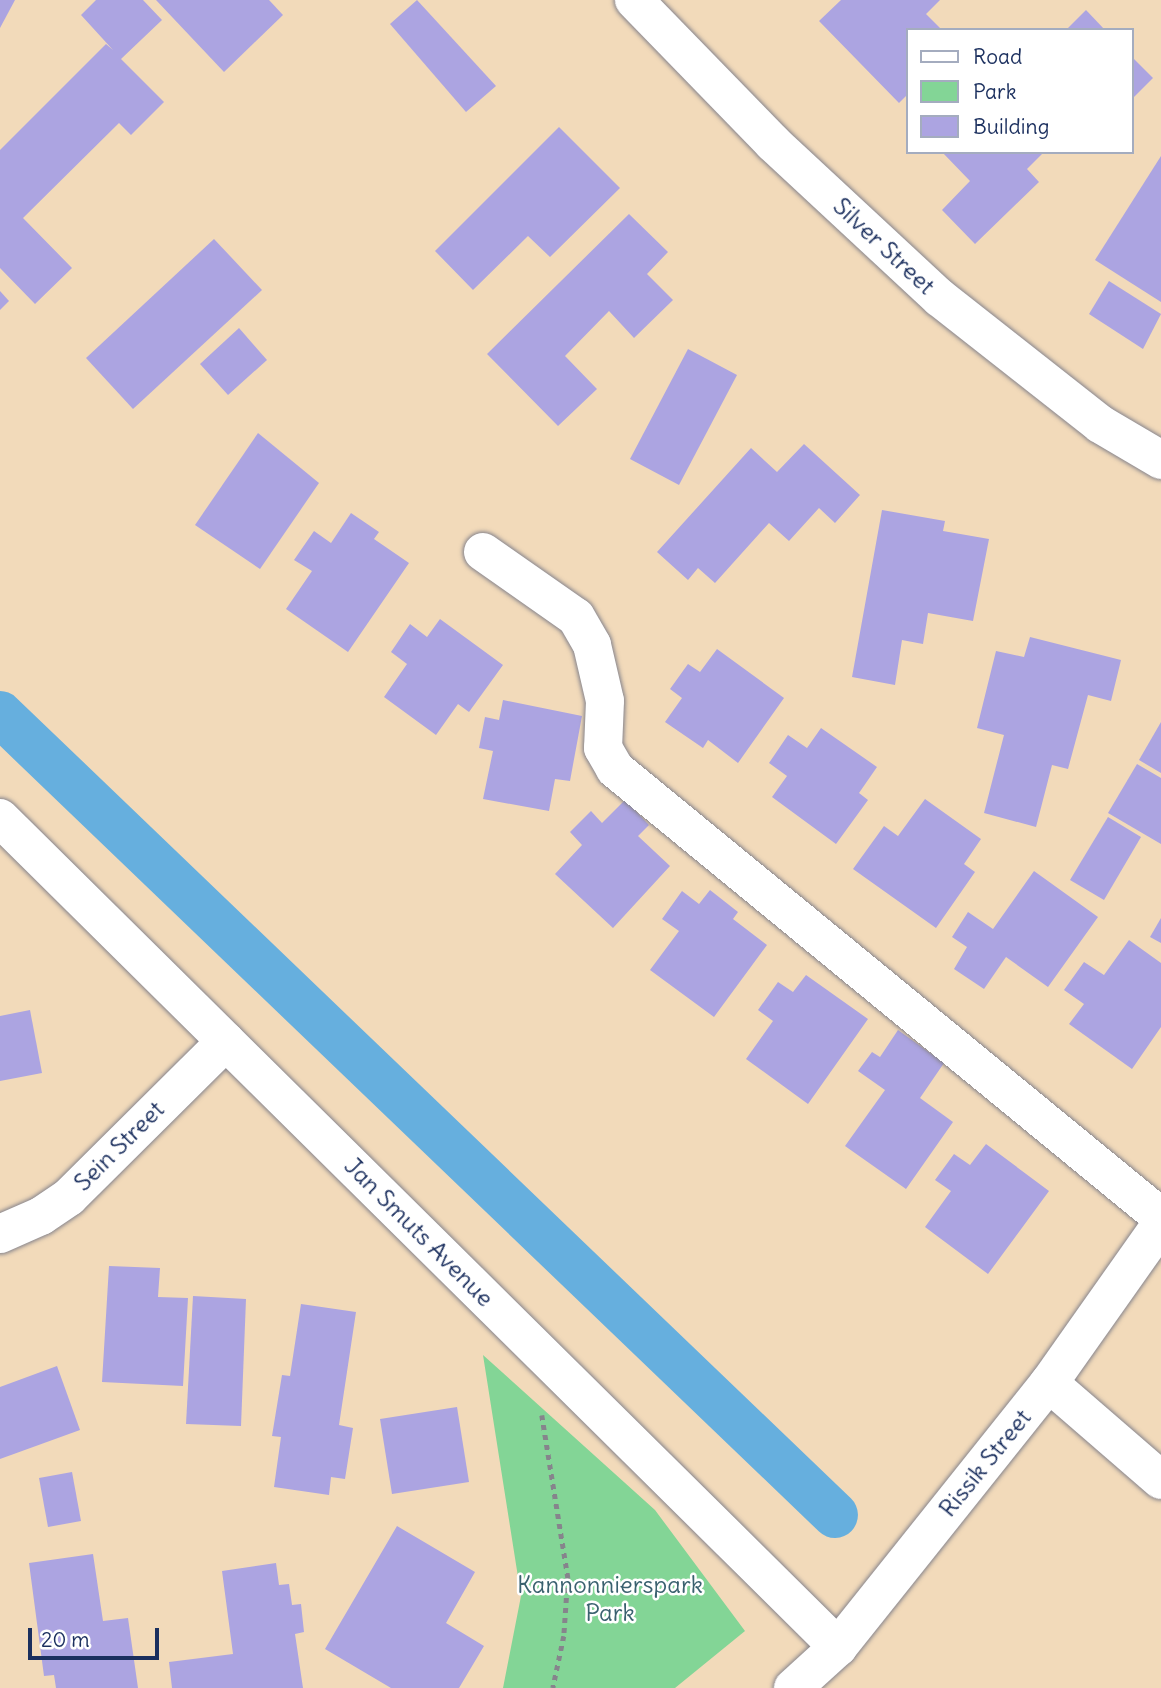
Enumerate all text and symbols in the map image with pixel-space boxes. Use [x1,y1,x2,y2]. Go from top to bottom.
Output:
legend [906,28,1133,154]
text: Road [973,43,1022,70]
text: Park [973,78,1016,105]
text: Building [973,113,1049,140]
street label: Silver Street [827,192,941,300]
street label: Sein Street [68,1095,170,1197]
street label: Jan Smuts Avenue [338,1151,500,1313]
street label: Rissik Street [933,1403,1037,1523]
park label: Kannonnierspark Park [517,1571,703,1627]
scale bar [32,1614,163,1658]
text: 20 m [41,1626,90,1653]

